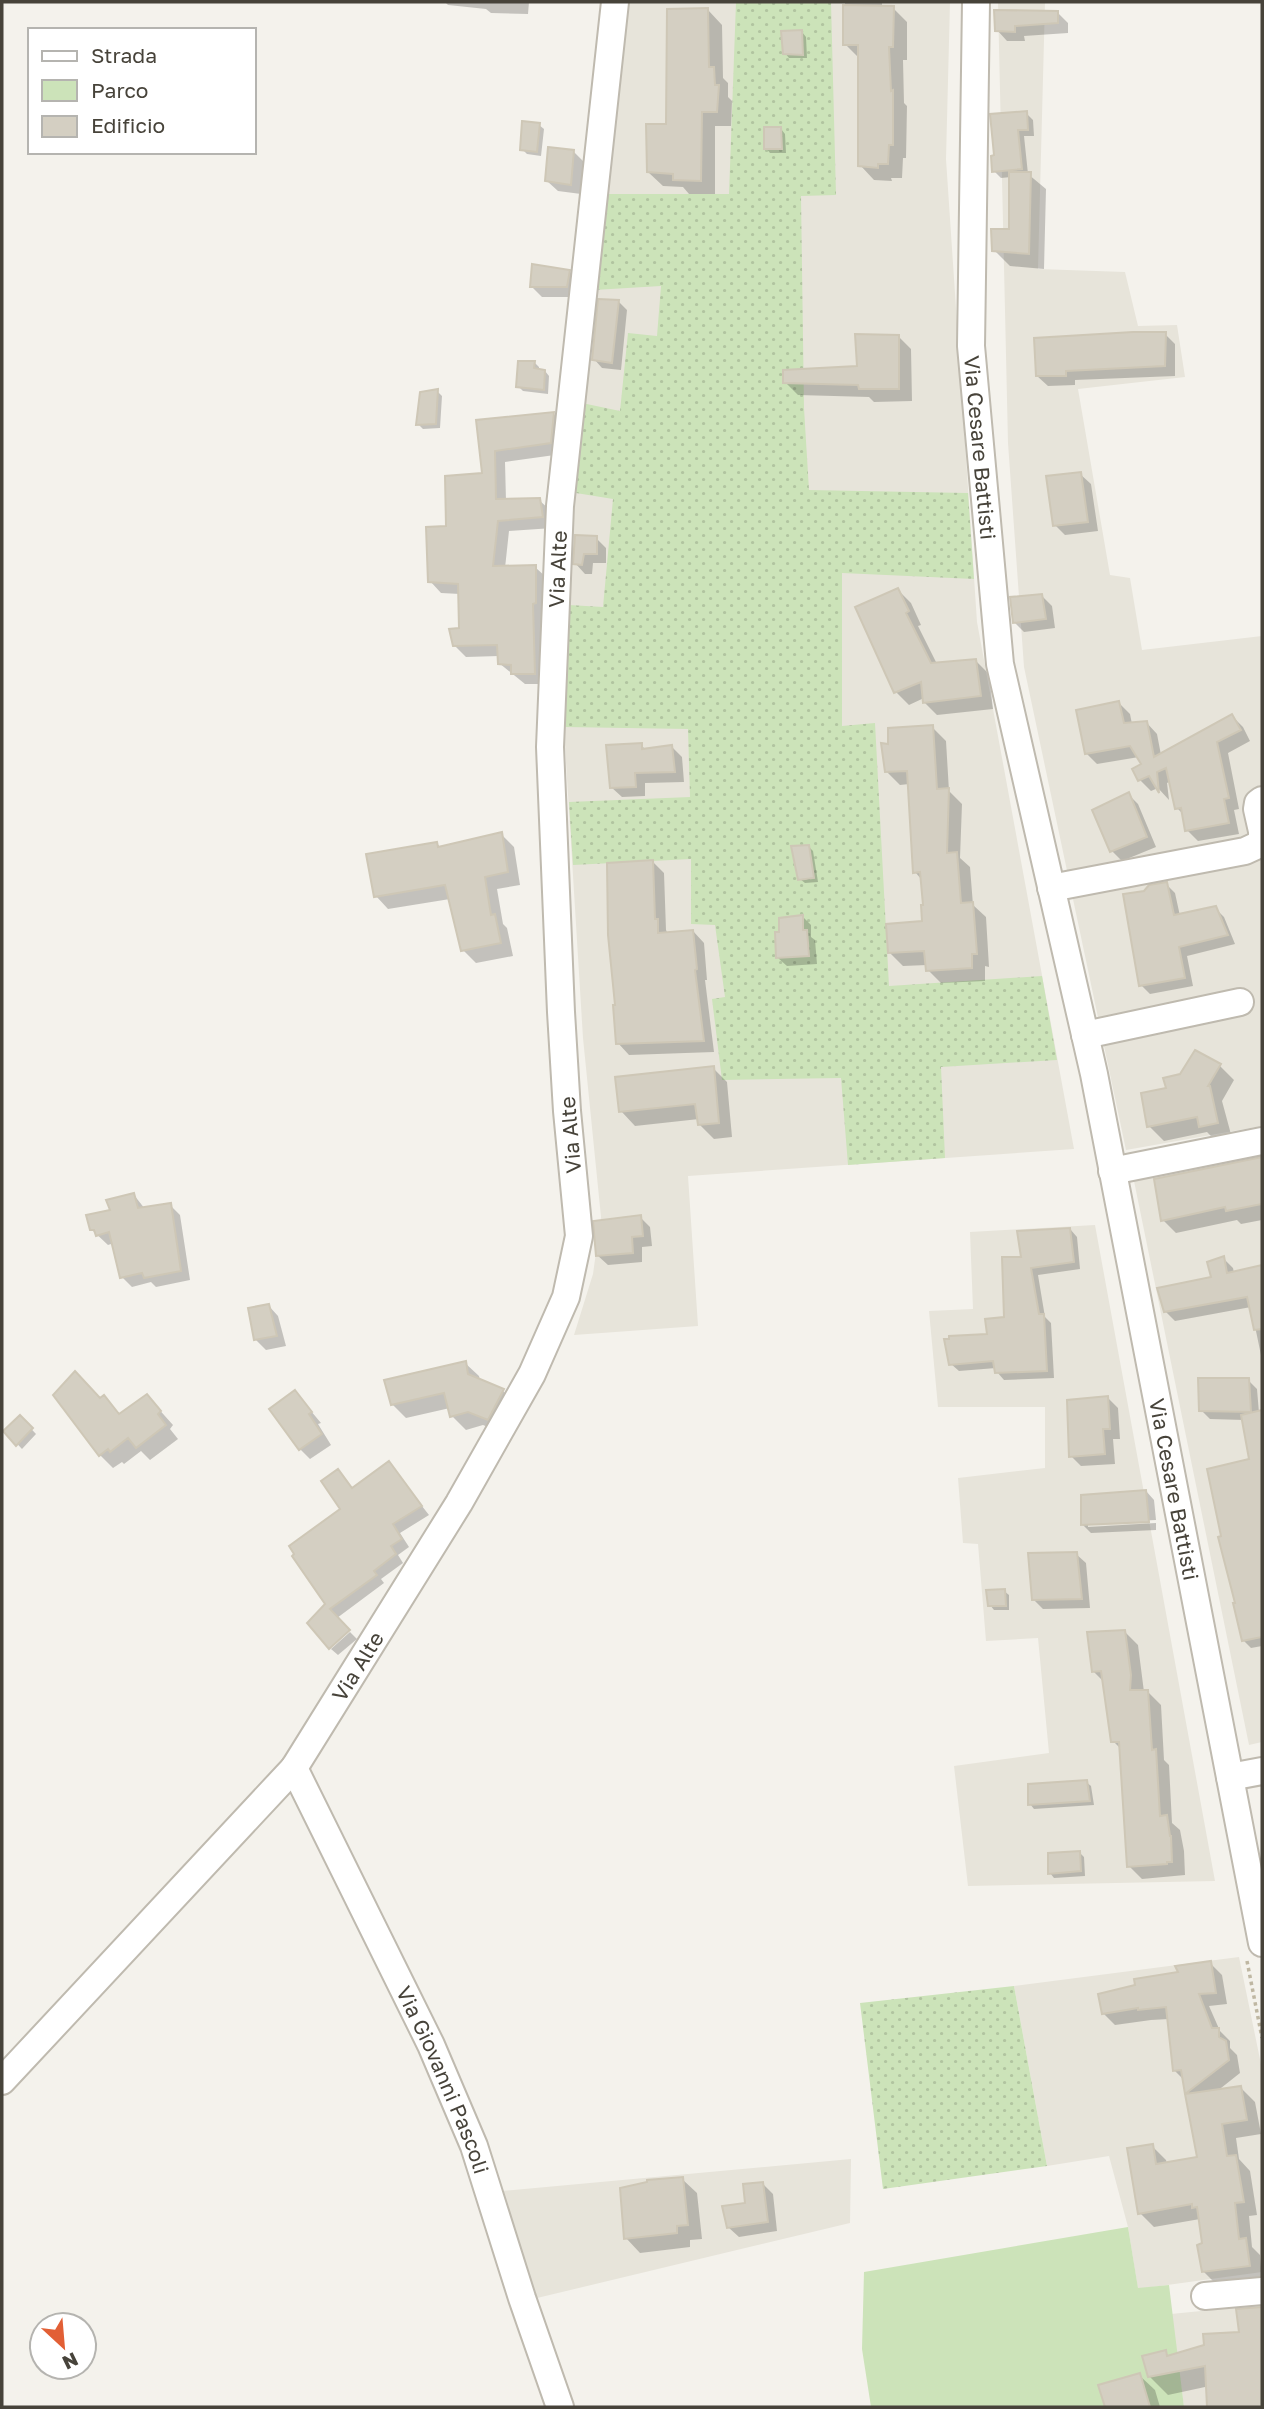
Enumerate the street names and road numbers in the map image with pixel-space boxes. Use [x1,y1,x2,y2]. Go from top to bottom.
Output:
street label: Via Cesare Battisti [959,354,1002,541]
street label: Via Alte [543,530,572,608]
street label: Via Alte [554,1095,586,1175]
street label: Via Cesare Battisti [1144,1396,1205,1583]
street label: Via Alte [326,1626,389,1706]
street label: Via Giovanni Pascoli [391,1982,495,2177]

